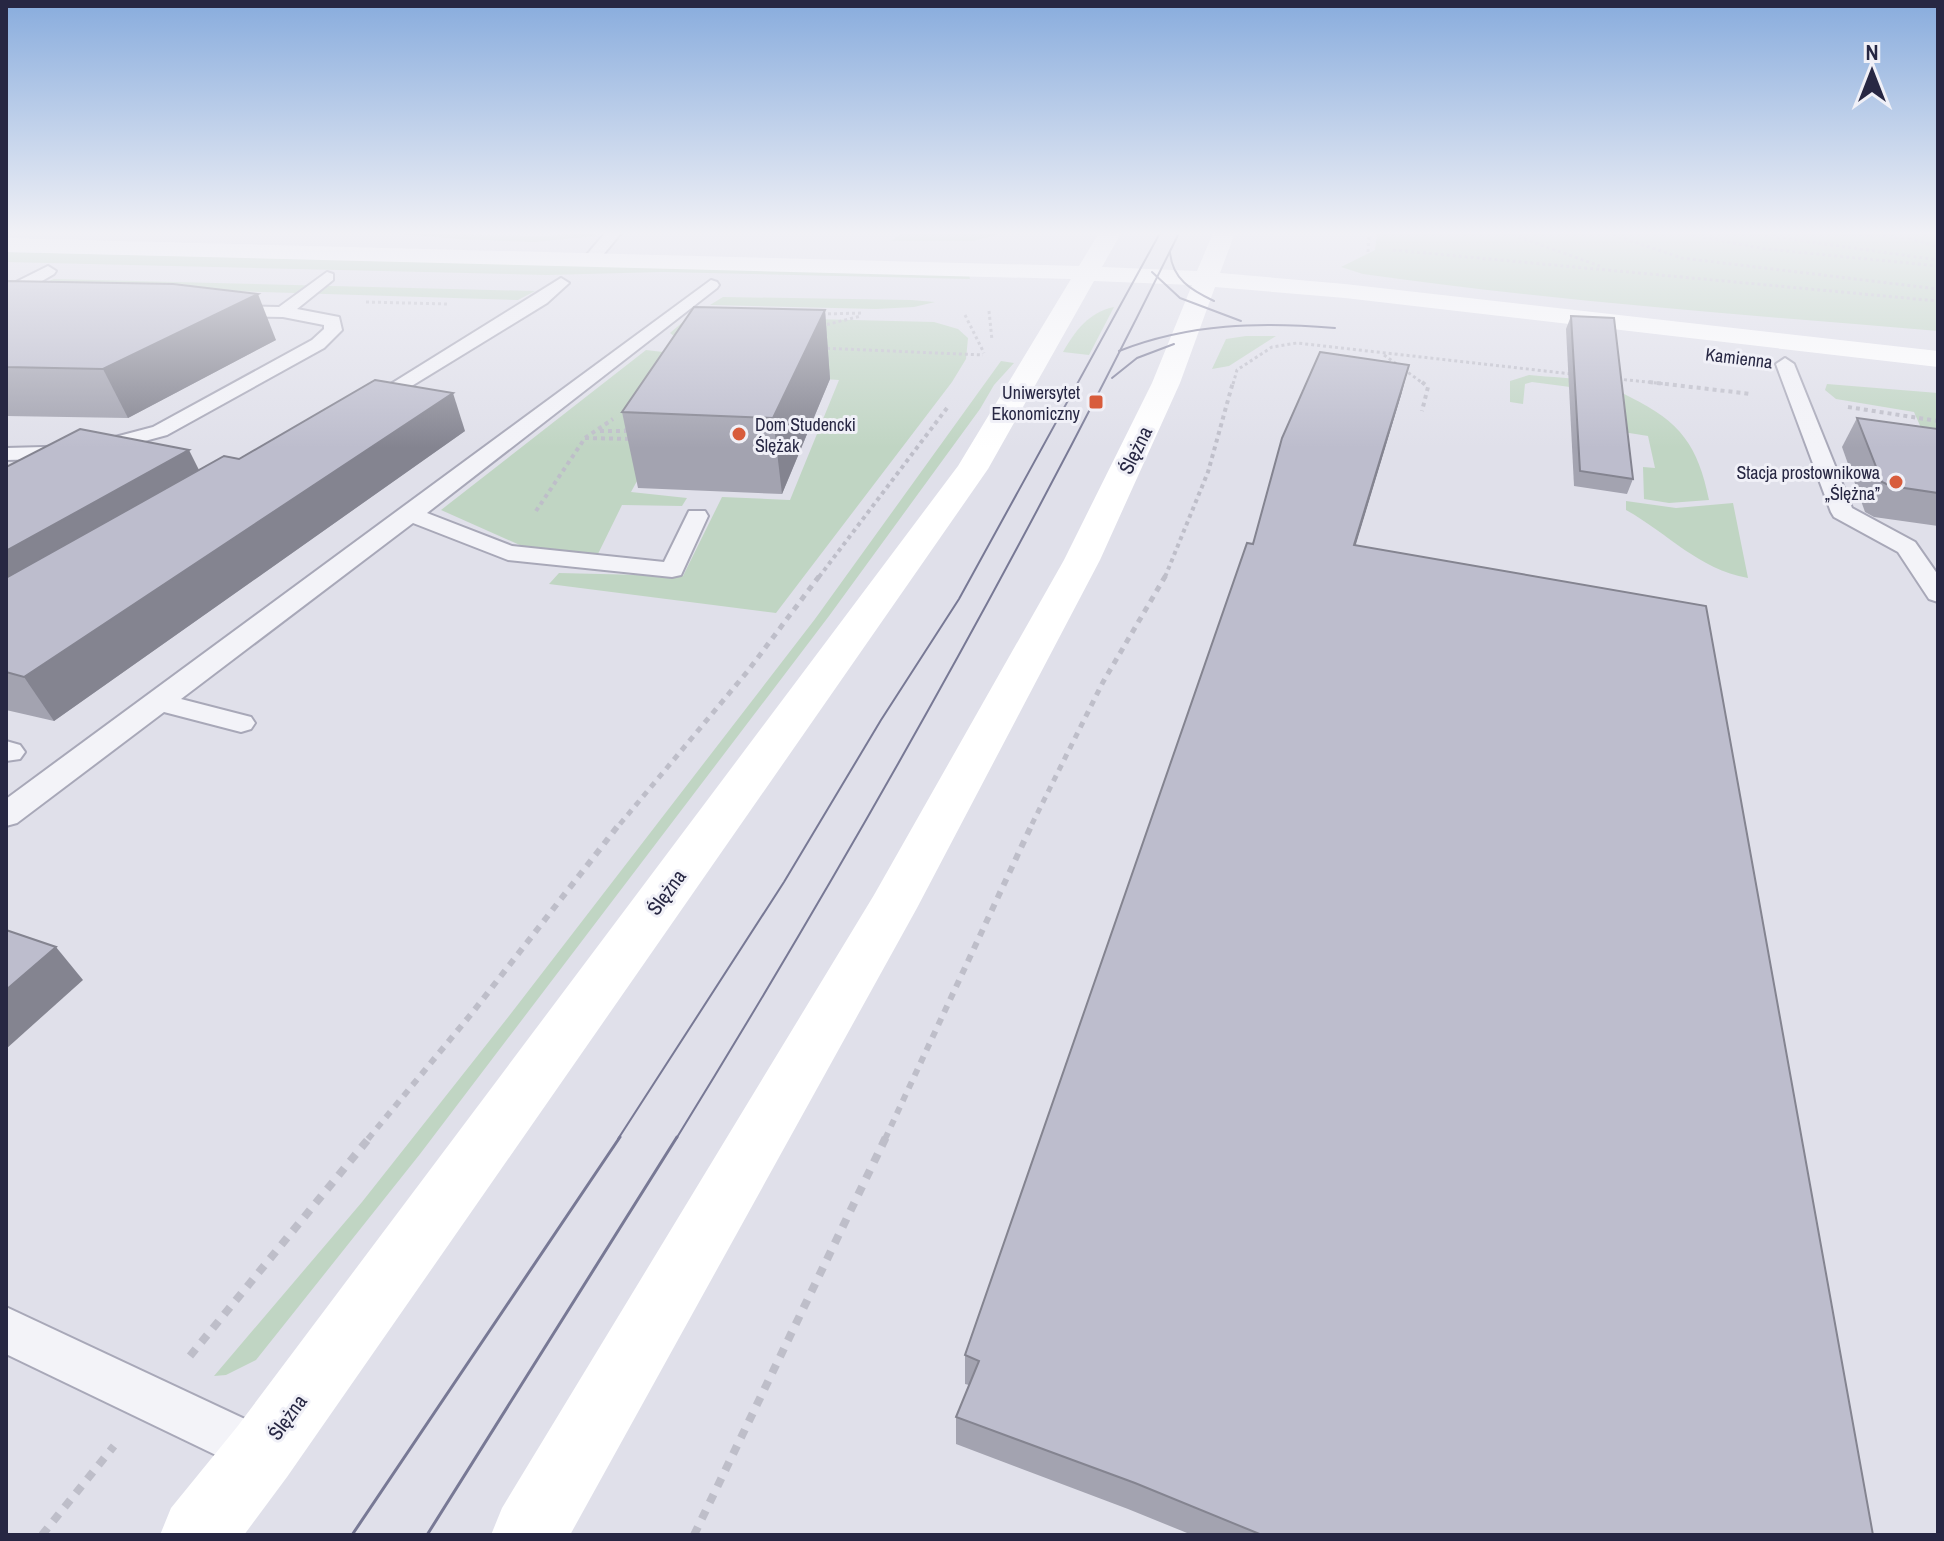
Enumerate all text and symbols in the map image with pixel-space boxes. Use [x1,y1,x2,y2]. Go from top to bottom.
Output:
north arrow [1832,32,1912,112]
text: N [1865,37,1879,67]
street label: Kamienna [1704,341,1774,375]
place label: Uniwersytet Ekonomiczny [991,380,1081,426]
marker: Uniwersytet Ekonomiczny [1087,393,1105,411]
place label: Dom Studencki Ślężak [755,412,856,458]
street label: Ślężna [1112,422,1158,478]
marker: Dom Studencki Ślężak [730,425,748,443]
place label: Stacja prostownikowa „Ślężna” [1736,460,1880,506]
marker: Stacja prostownikowa „Ślężna” [1887,473,1905,491]
street label: Ślężna [640,864,692,920]
street label: Ślężna [261,1389,313,1445]

